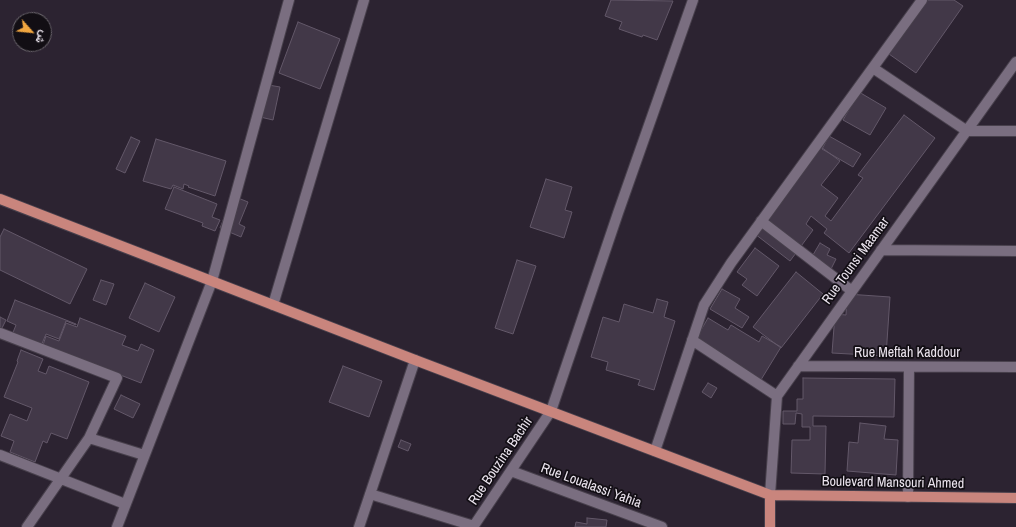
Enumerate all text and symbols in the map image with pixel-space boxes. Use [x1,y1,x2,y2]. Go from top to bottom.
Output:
north arrow [12,12,52,52]
text: ش [33,28,51,46]
street label: Rue Tounsi Maamar [819,214,893,308]
street label: Rue Meftah Kaddour [854,345,960,361]
street label: Rue Bouzina Bachir [465,414,537,508]
street label: Rue Loualassi Yahia [538,460,644,512]
street label: Boulevard Mansouri Ahmed [822,473,964,493]

